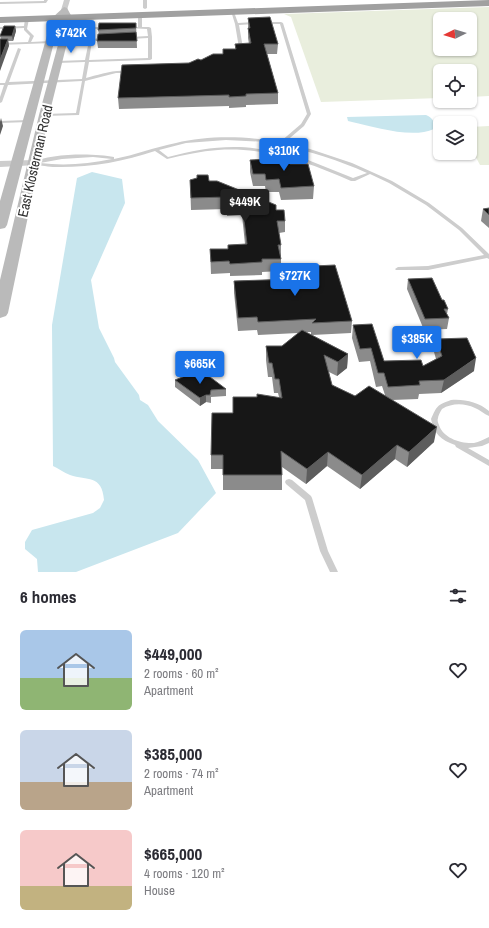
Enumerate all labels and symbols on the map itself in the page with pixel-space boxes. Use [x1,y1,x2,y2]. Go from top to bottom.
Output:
north arrow [433,12,477,56]
pin: $742K [43,20,99,54]
street label: East Klosterman Road [13,103,57,219]
pin: $310K [256,138,312,172]
pin: $449K [217,189,273,223]
pin: $727K [267,263,323,297]
pin: $385K [389,326,445,360]
pin: $665K [172,351,228,385]

